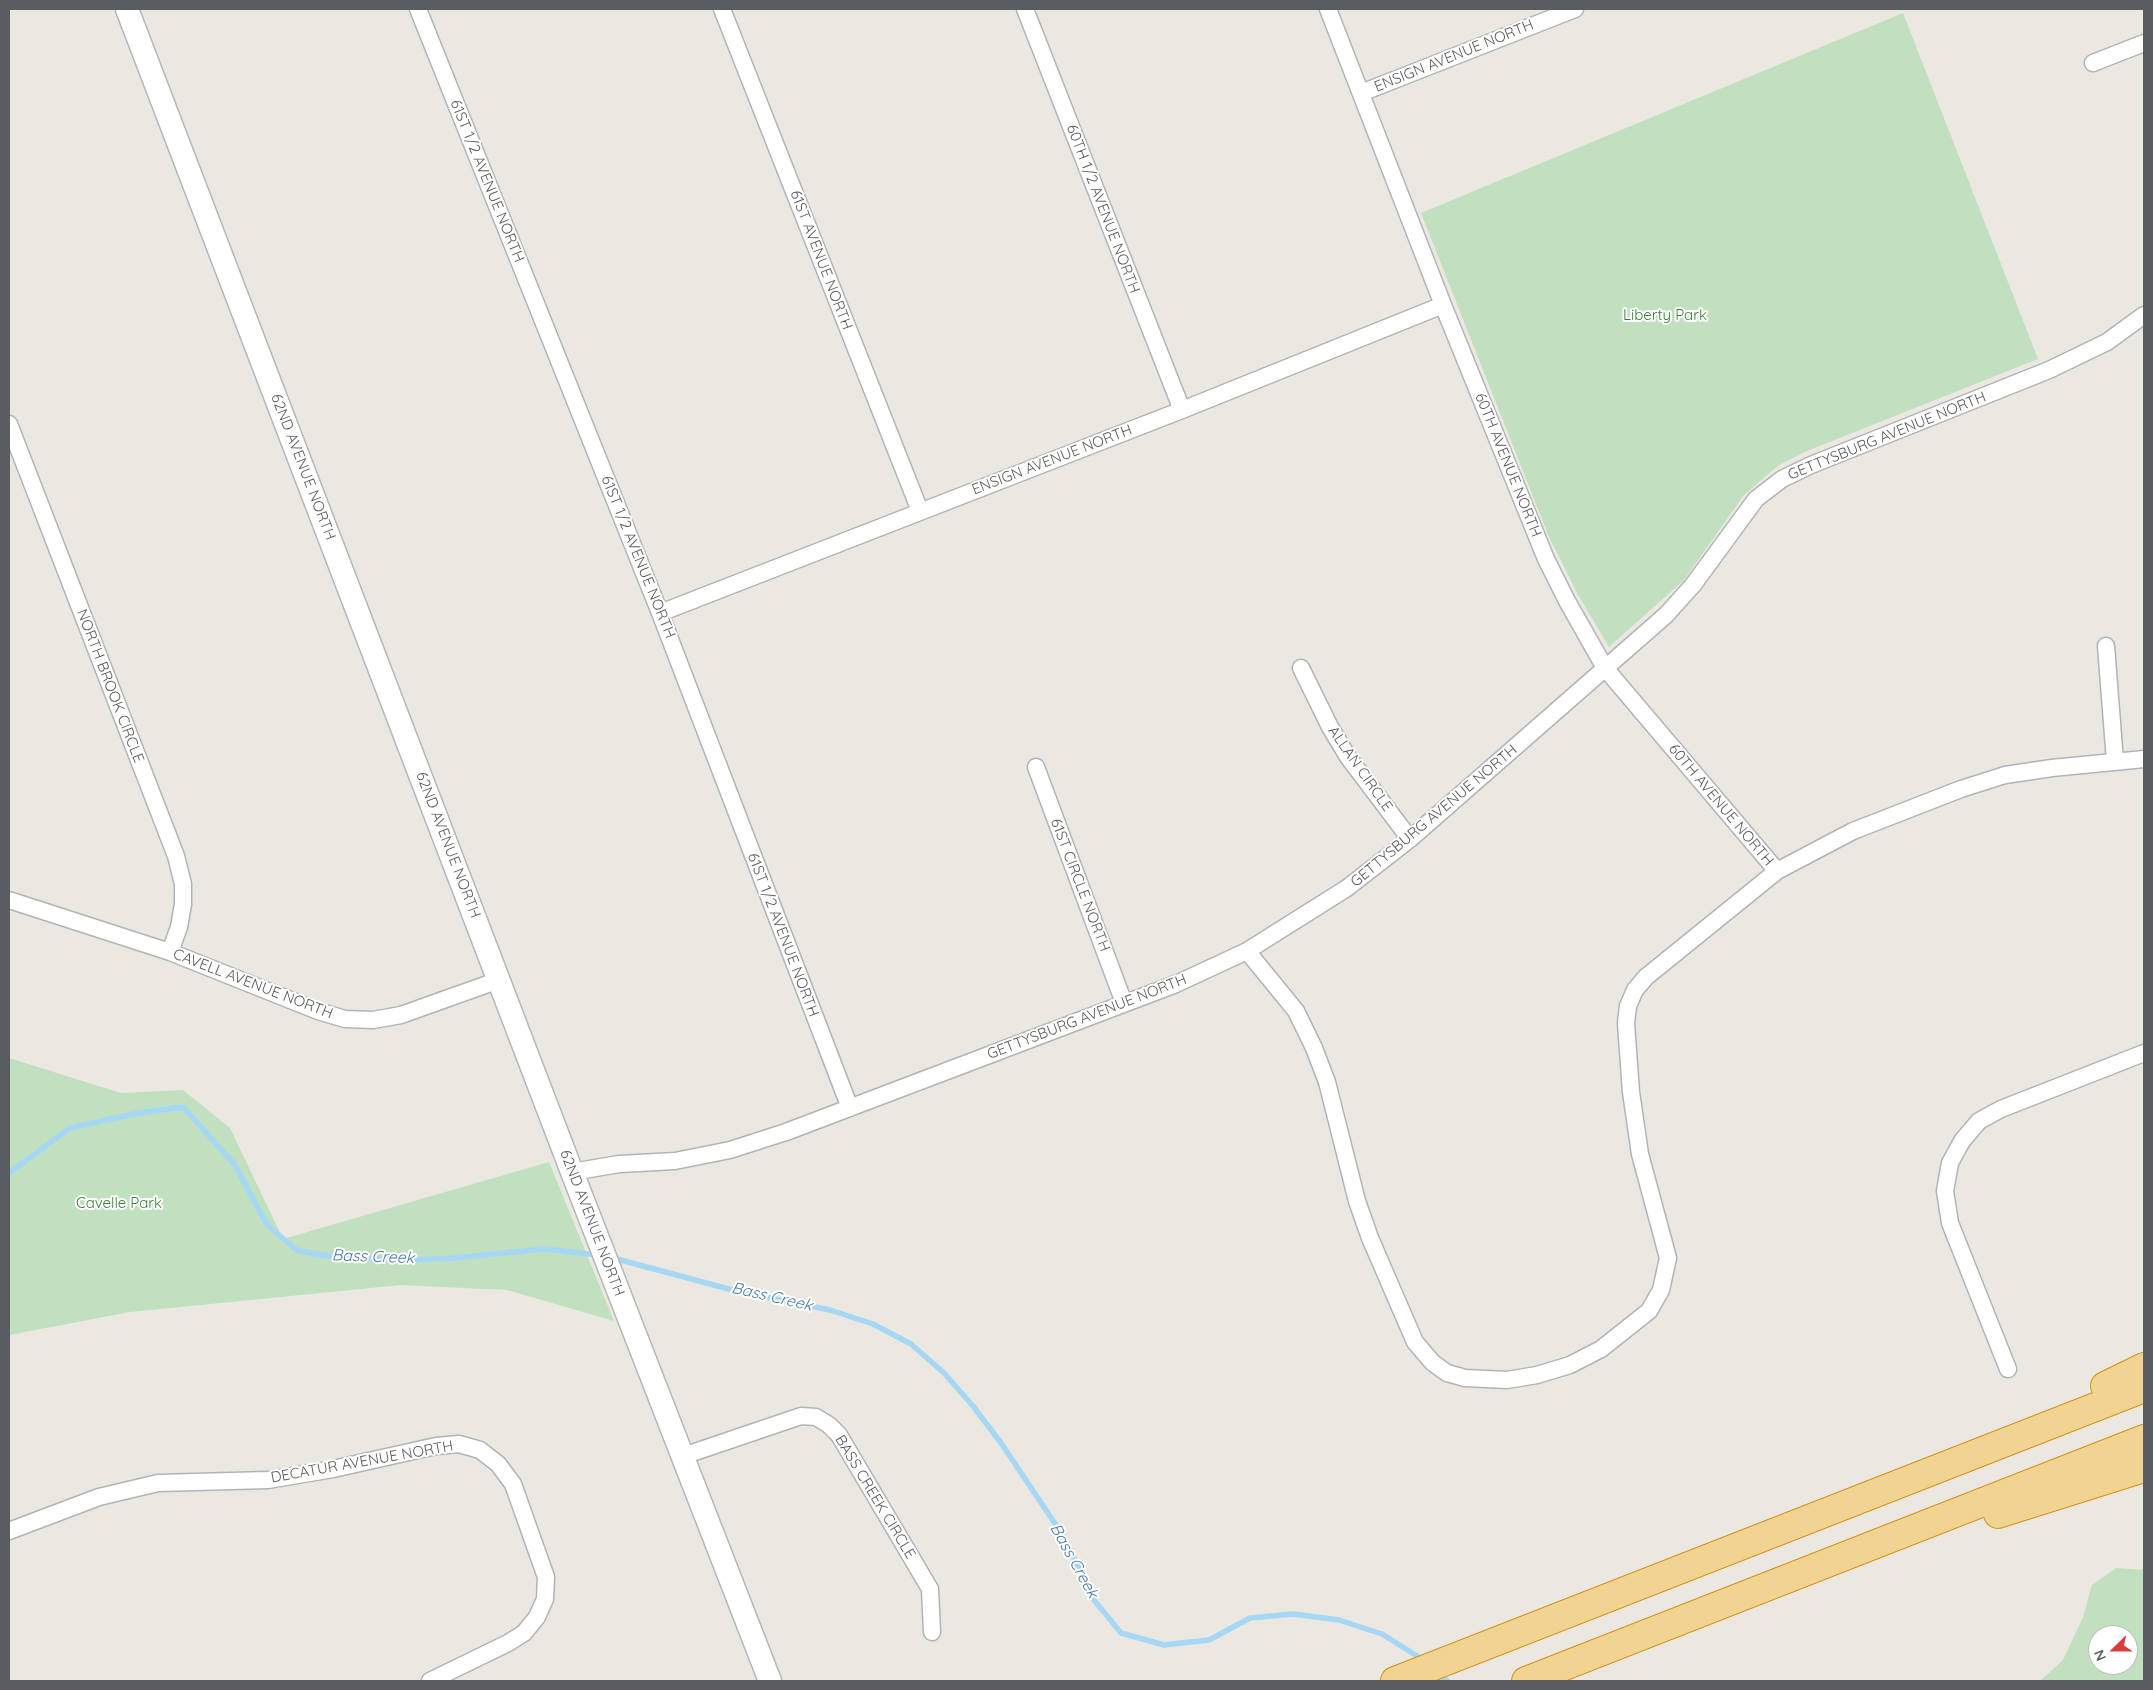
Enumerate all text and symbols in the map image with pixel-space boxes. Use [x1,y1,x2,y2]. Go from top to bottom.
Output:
street label: ENSIGN AVENUE NORTH [1372,16,1536,96]
street label: 61ST 1/2 AVENUE NORTH [446,97,528,265]
street label: 60TH 1/2 AVENUE NORTH [1062,122,1144,296]
street label: 61ST AVENUE NORTH [786,188,856,332]
park label: Liberty Park [1623,306,1707,324]
street label: GETTYSBURG AVENUE NORTH [1785,388,1989,484]
street label: 60TH AVENUE NORTH [1471,390,1545,540]
street label: 62ND AVENUE NORTH [267,391,339,543]
street label: ENSIGN AVENUE NORTH [969,421,1135,499]
street label: 61ST 1/2 AVENUE NORTH [597,473,679,641]
street label: NORTH BROOK CIRCLE [72,607,148,765]
street label: ALLAN CIRCLE [1324,723,1396,815]
street label: 60TH AVENUE NORTH [1665,740,1777,870]
street label: GETTYSBURG AVENUE NORTH [1347,741,1521,891]
street label: 62ND AVENUE NORTH [412,769,484,921]
street label: 61ST CIRCLE NORTH [1046,816,1114,954]
street label: 61ST 1/2 AVENUE NORTH [743,851,823,1019]
street label: CAVELL AVENUE NORTH [171,945,335,1023]
street label: GETTYSBURG AVENUE NORTH [985,971,1189,1063]
street label: 62ND AVENUE NORTH [556,1147,628,1299]
park label: Cavelle Park [76,1194,162,1212]
water label: Bass Creek [331,1246,415,1268]
water label: Bass Creek [730,1278,814,1316]
street label: BASS CREEK CIRCLE [831,1432,919,1562]
street label: DECATUR AVENUE NORTH [269,1437,455,1487]
water label: Bass Creek [1046,1520,1102,1602]
north arrow [2088,1625,2138,1675]
text: N [2090,1647,2110,1663]

